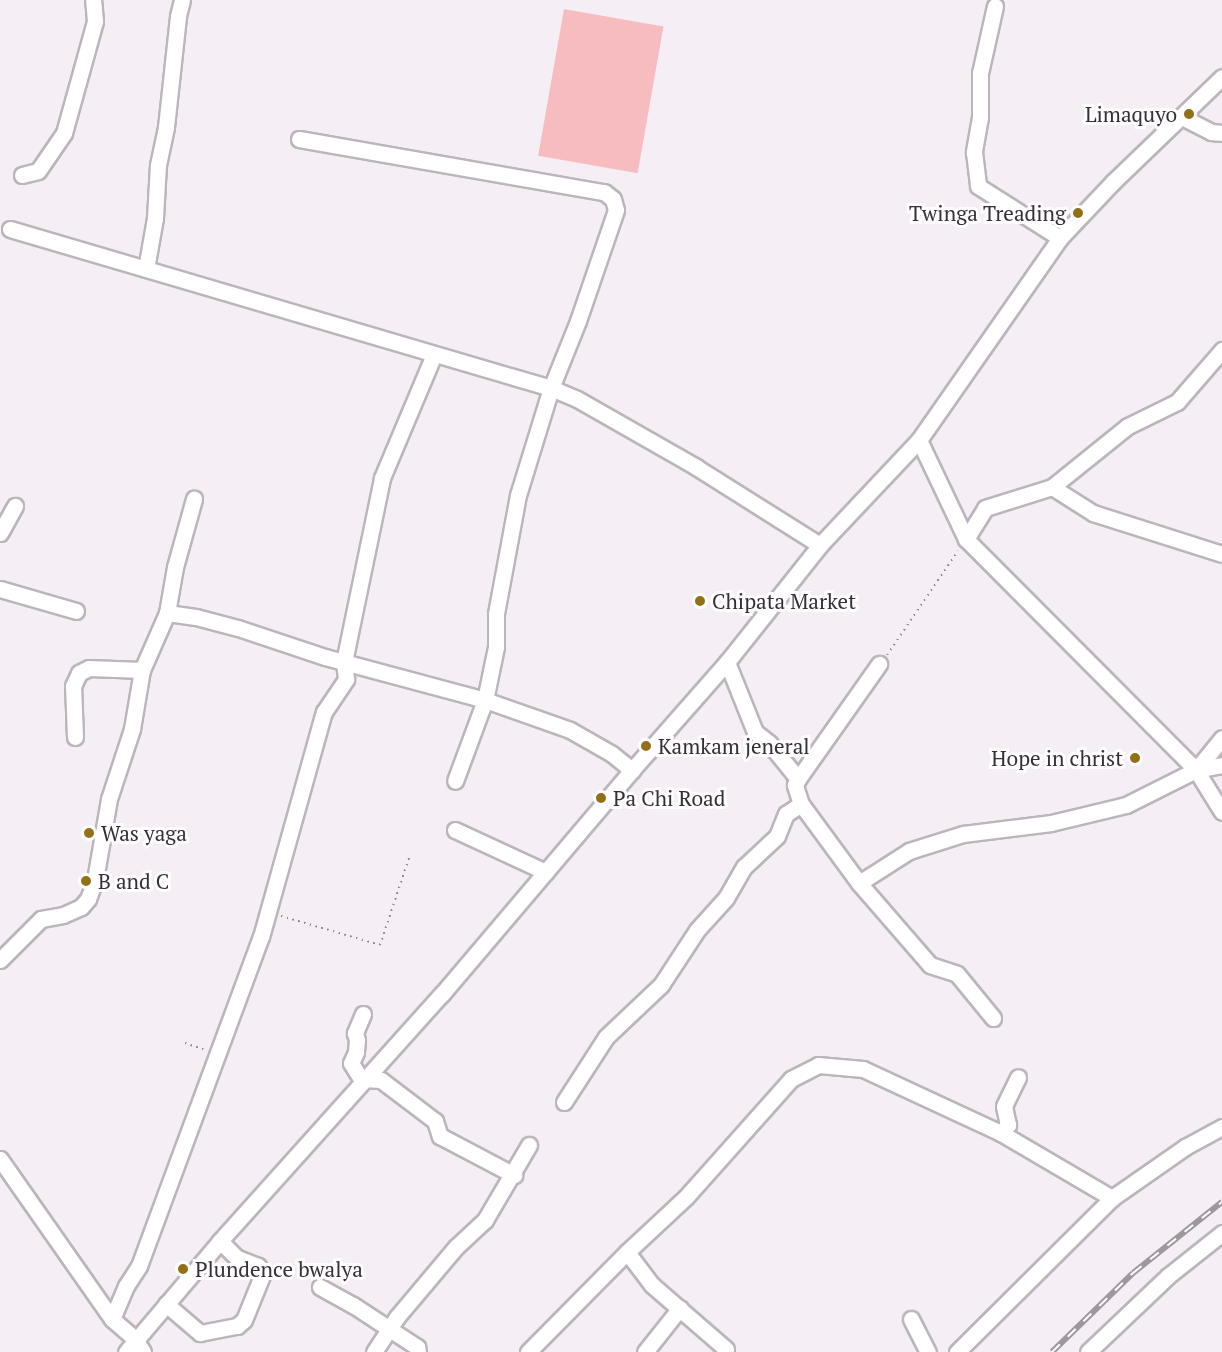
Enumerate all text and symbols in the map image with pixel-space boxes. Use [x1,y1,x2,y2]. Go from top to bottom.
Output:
place label: Limaquyo [1085,101,1177,127]
marker: Limaquyo [1182,107,1196,121]
place label: Twinga Treading [909,200,1066,226]
marker: Twinga Treading [1071,206,1085,220]
place label: Chipata Market [712,588,856,614]
marker: Chipata Market [693,594,707,608]
place label: Kamkam jeneral [658,733,810,759]
marker: Kamkam jeneral [639,739,653,753]
place label: Hope in christ [991,745,1123,771]
marker: Hope in christ [1128,751,1142,765]
place label: Pa Chi Road [613,785,725,811]
marker: Pa Chi Road [594,791,608,805]
place label: Was yaga [101,820,187,846]
marker: Was yaga [82,826,96,840]
place label: B and C [98,868,169,894]
marker: B and C [79,874,93,888]
place label: Plundence bwalya [195,1256,363,1282]
marker: Plundence bwalya [176,1262,190,1276]

